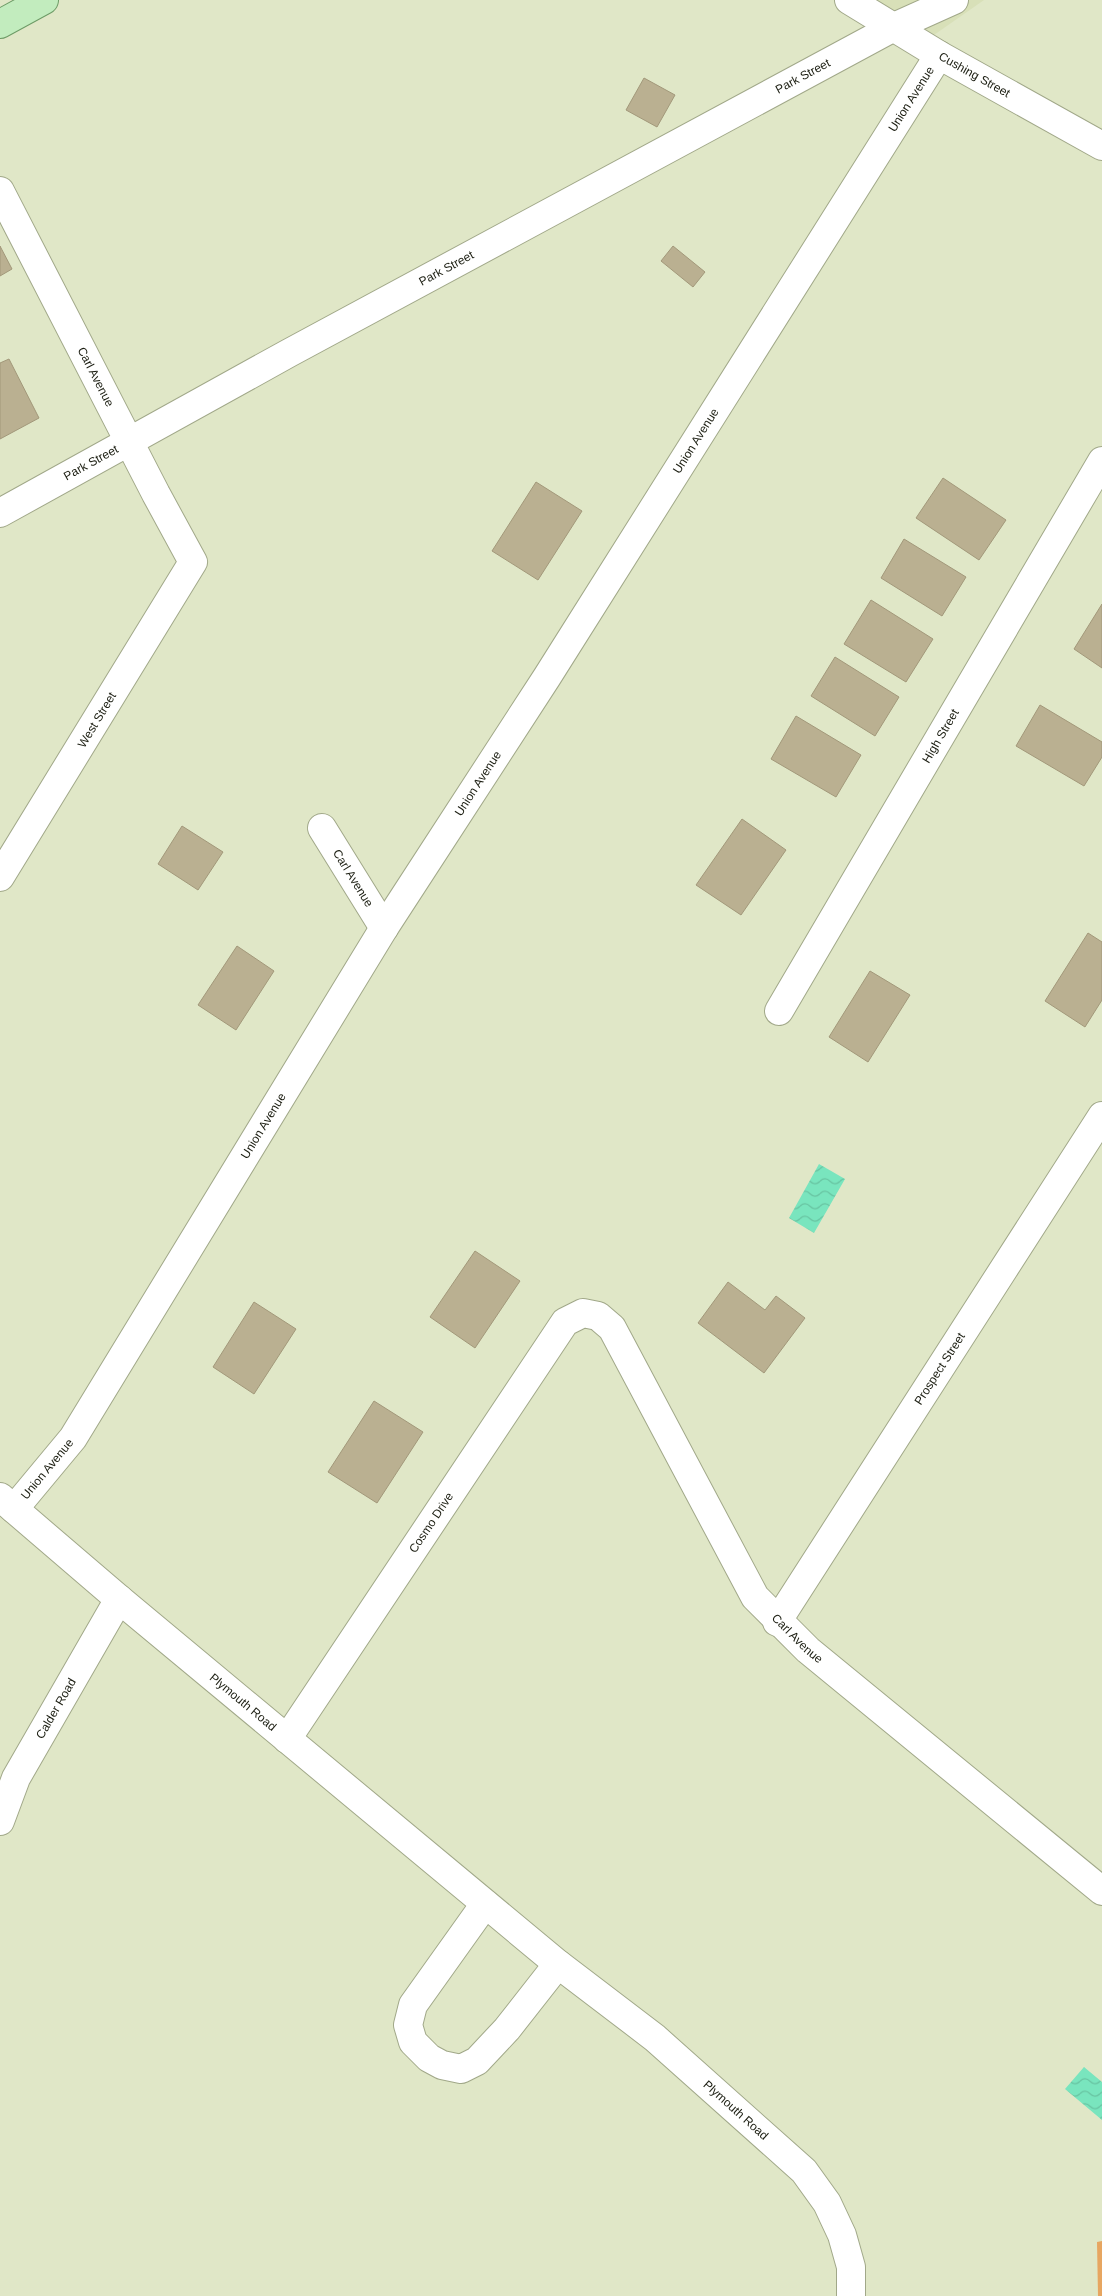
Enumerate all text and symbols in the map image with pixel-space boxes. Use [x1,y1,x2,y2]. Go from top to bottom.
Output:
street label: Cushing Street [936,49,1013,101]
street label: Park Street [773,55,833,97]
street label: Union Avenue [885,64,937,134]
street label: Park Street [416,248,477,289]
street label: Carl Avenue [75,345,117,409]
street label: Union Avenue [670,405,722,476]
street label: Park Street [61,442,121,483]
street label: West Street [75,689,119,750]
street label: High Street [919,706,962,765]
street label: Union Avenue [452,748,504,819]
street label: Carl Avenue [330,847,376,910]
street label: Union Avenue [238,1090,289,1161]
street label: Prospect Street [911,1330,968,1407]
street label: Union Avenue [18,1436,77,1502]
street label: Cosmo Drive [406,1490,456,1555]
street label: Carl Avenue [769,1611,826,1666]
street label: Plymouth Road [207,1670,279,1734]
street label: Calder Road [33,1676,79,1741]
street label: Plymouth Road [701,2078,771,2143]

